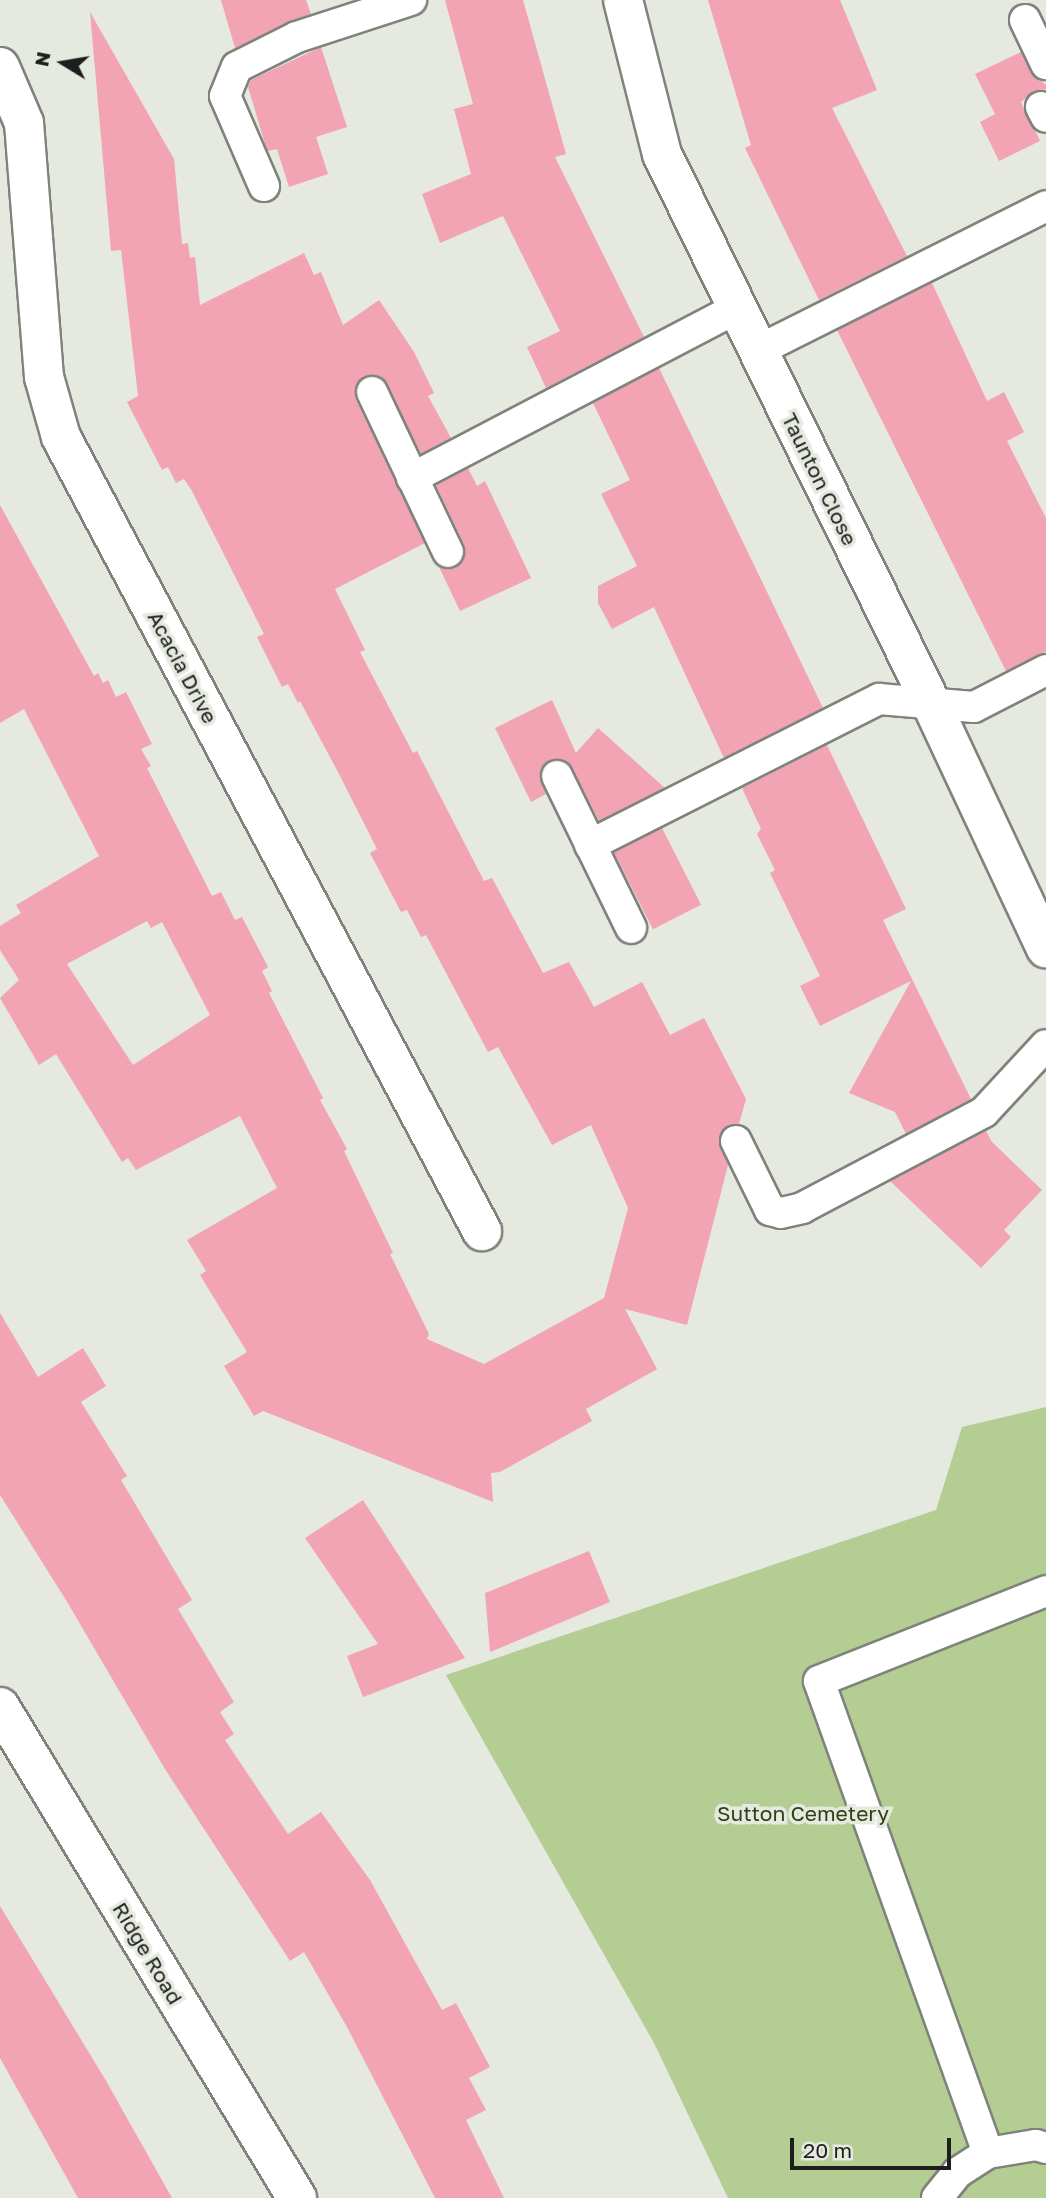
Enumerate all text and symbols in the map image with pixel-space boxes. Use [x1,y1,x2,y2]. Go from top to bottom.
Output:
north arrow [28,28,98,98]
text: N [29,50,55,68]
street label: Taunton Close [777,409,863,549]
street label: Acacia Drive [143,607,223,727]
park label: Sutton Cemetery [717,1800,889,1826]
street label: Ridge Road [108,1897,188,2009]
scale bar [794,2124,955,2168]
text: 20 m [803,2137,852,2163]

